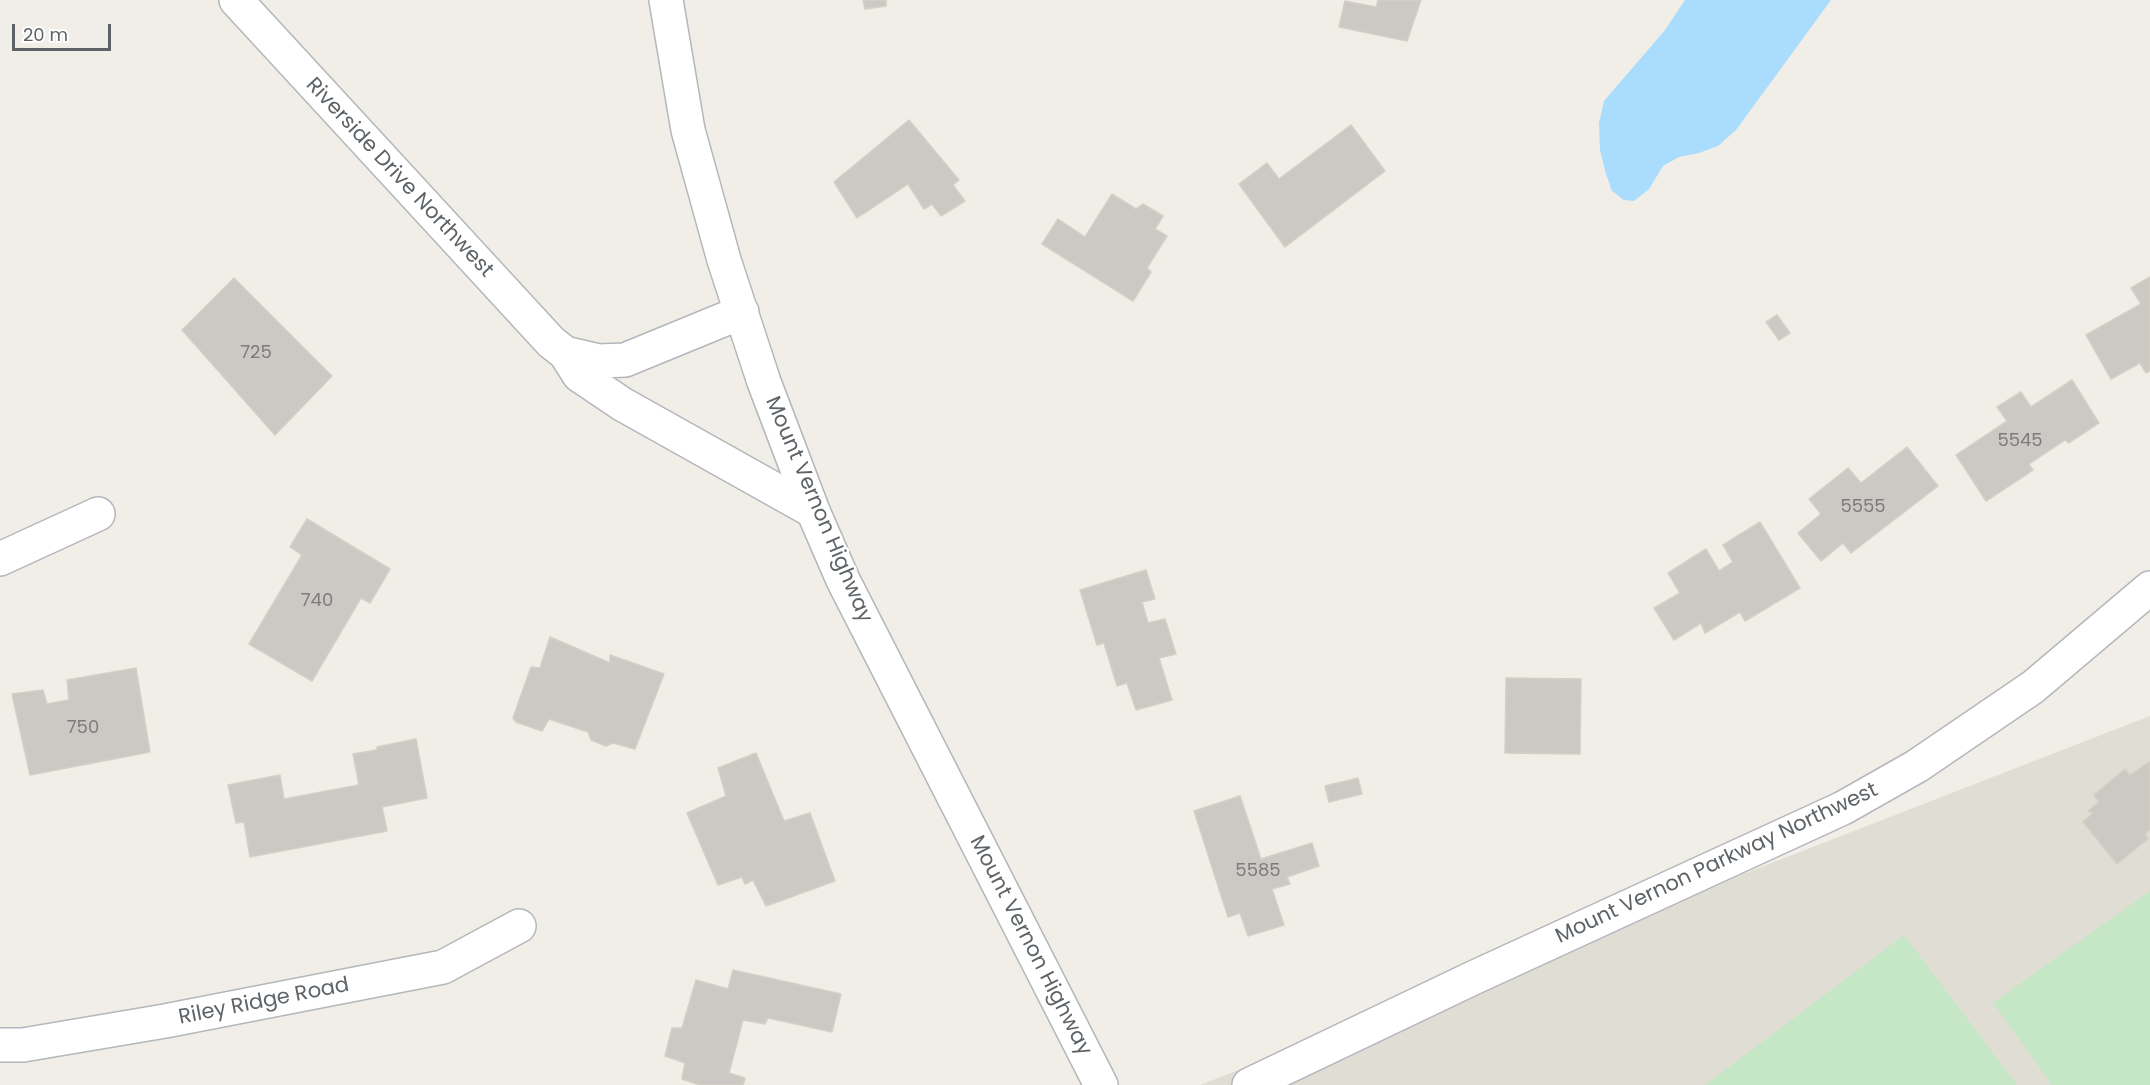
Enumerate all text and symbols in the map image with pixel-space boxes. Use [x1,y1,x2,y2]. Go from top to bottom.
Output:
scale bar [15,12,114,50]
text: 20 m [23,22,68,47]
street label: Riverside Drive Northwest [300,73,498,283]
house number: 725 [240,342,272,364]
street label: Mount Vernon Highway [759,393,877,627]
house number: 5545 [1997,430,2043,452]
house number: 5555 [1840,496,1886,518]
house number: 740 [301,590,333,612]
house number: 750 [67,717,99,739]
street label: Mount Vernon Parkway Northwest [1552,778,1882,950]
street label: Mount Vernon Highway [964,832,1096,1060]
house number: 5585 [1235,860,1281,882]
street label: Riley Ridge Road [177,973,351,1031]

